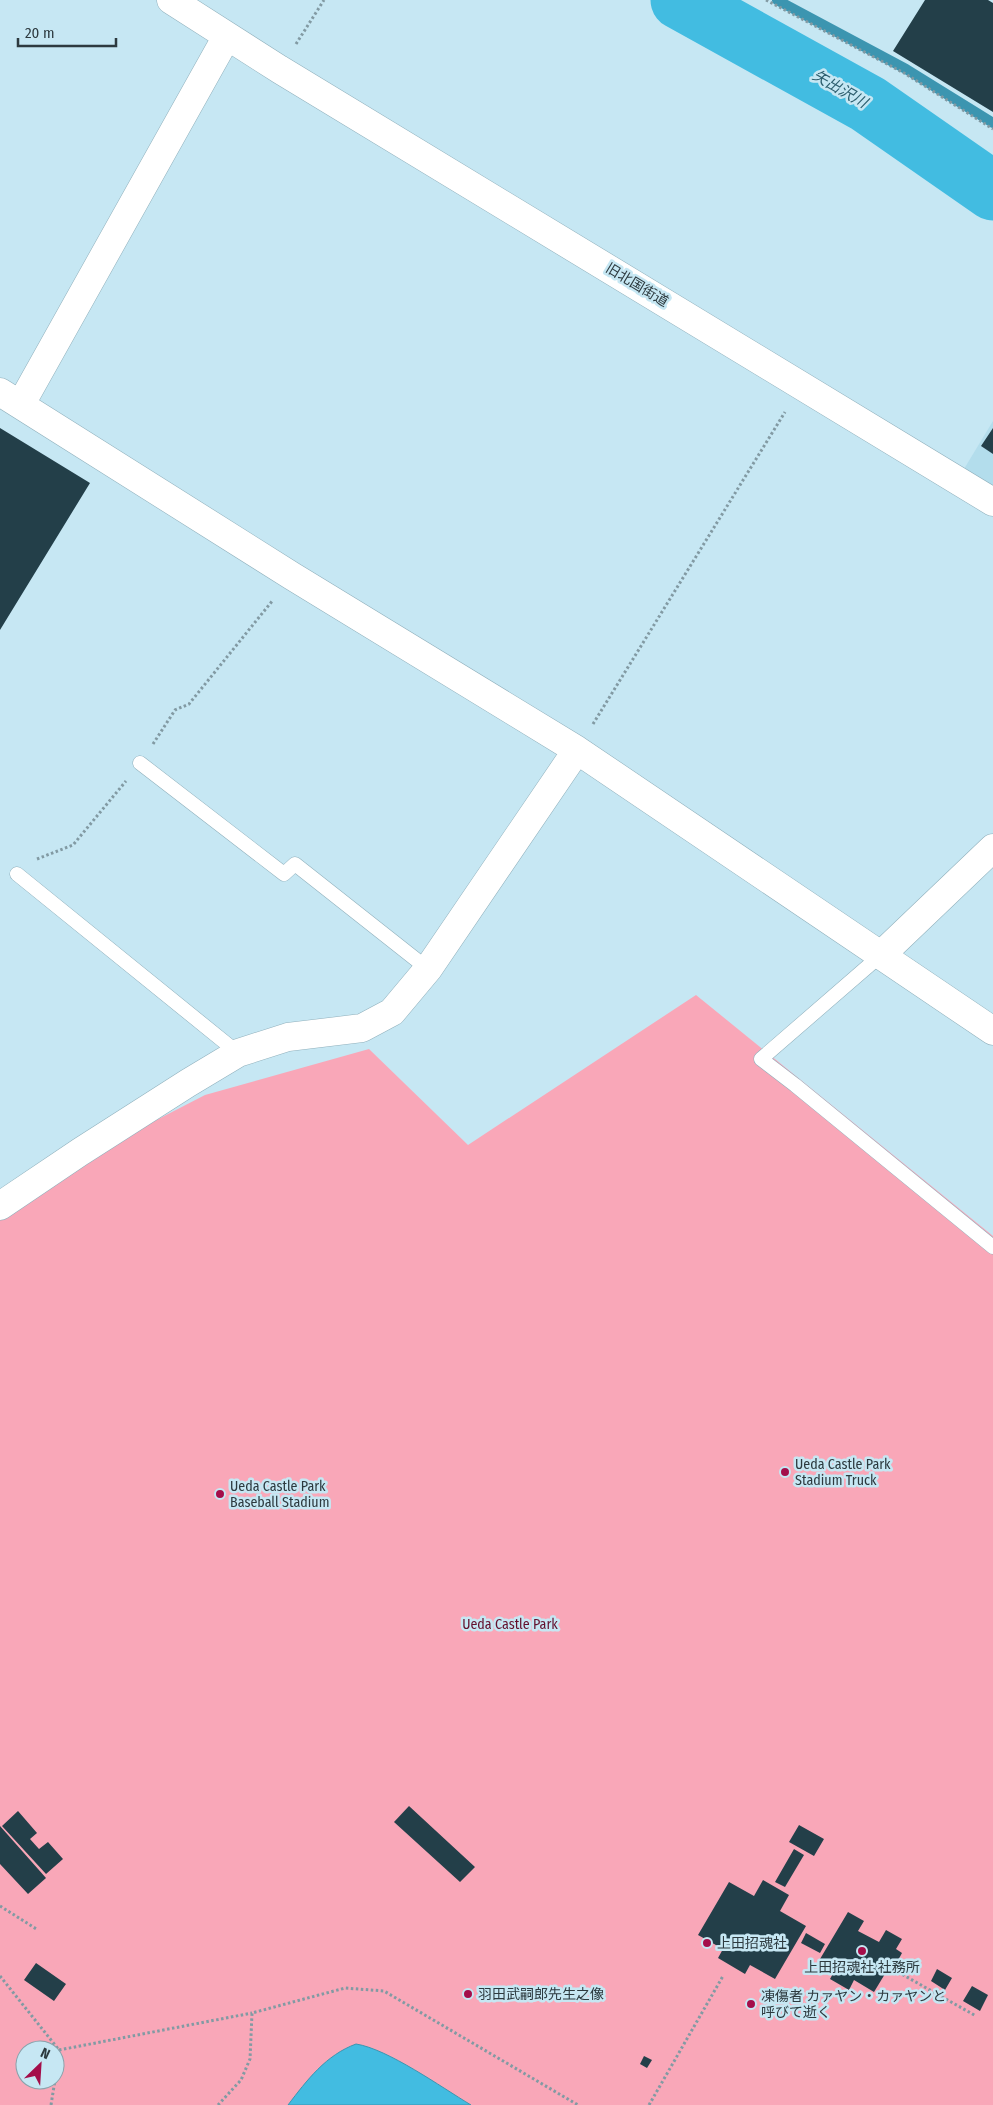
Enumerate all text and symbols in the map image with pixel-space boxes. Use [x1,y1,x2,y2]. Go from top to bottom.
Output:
scale bar [18,15,115,47]
text: 20 m [25,24,55,42]
water label: 矢出沢川 [810,66,872,113]
street label: 旧北国街道 [603,260,671,310]
place label: Ueda Castle Park Stadium Truck [795,1456,891,1489]
marker: Ueda Castle Park Stadium Truck [779,1466,791,1478]
place label: Ueda Castle Park Baseball Stadium [230,1478,329,1511]
marker: Ueda Castle Park Baseball Stadium [214,1488,226,1500]
park label: Ueda Castle Park [462,1616,558,1633]
place label: 上田招魂社 [717,1935,787,1952]
marker: 上田招魂社 [701,1937,713,1949]
marker: 上田招魂社 社務所 [856,1945,868,1957]
place label: 上田招魂社 社務所 [804,1959,920,1976]
place label: 羽田武嗣郎先生之像 [478,1986,604,2003]
marker: 羽田武嗣郎先生之像 [462,1988,474,2000]
place label: 凍傷者 カァヤン・カァヤンと 呼びて逝く [761,1988,946,2021]
marker: 凍傷者 カァヤン・カァヤンと 呼びて逝く [745,1998,757,2010]
north arrow [15,2040,65,2090]
text: N [38,2044,53,2063]

